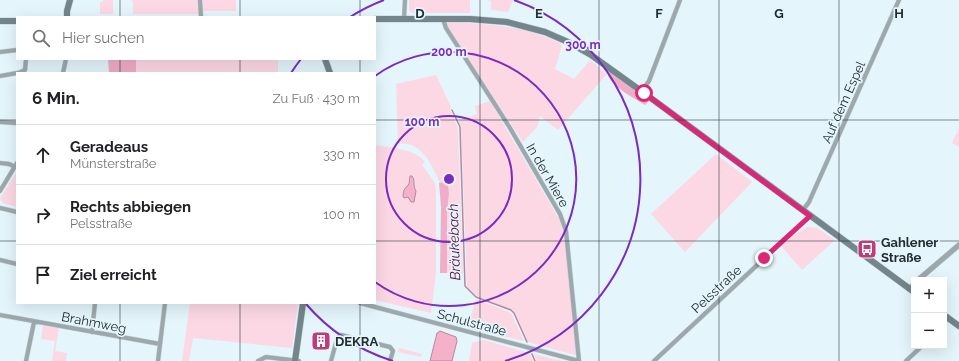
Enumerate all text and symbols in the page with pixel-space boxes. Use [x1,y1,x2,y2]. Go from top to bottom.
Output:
text: D [415,6,425,21]
text: E [535,6,543,21]
text: F [655,6,663,21]
text: G [774,6,784,21]
text: H [894,6,904,21]
search box [16,16,376,60]
icon: search [30,27,52,49]
text: Hier suchen [62,29,145,47]
text: 300 m [565,38,601,52]
text: 200 m [431,45,467,59]
street label: Auf dem Espel [819,59,868,145]
route start [635,84,653,102]
text: 6 Min. [32,88,80,108]
text: Zu Fuß · 430 m [272,91,360,106]
text: 100 m [405,115,439,129]
text: Geradeaus [70,138,148,156]
street label: In der Miere [523,141,572,210]
icon: ahead [32,144,54,166]
text: 330 m [323,147,360,162]
text: Münsterstraße [70,156,156,171]
centre of rings [442,172,456,186]
text: Rechts abbiegen [70,198,191,216]
water label: Bräukebach [445,203,463,281]
icon: right [32,204,54,226]
text: 100 m [323,207,360,222]
text: Pelsstraße [70,216,132,231]
place label: Gahlener Straße [881,235,938,265]
bus stop icon: Gahlener Straße [856,238,878,260]
route end [755,249,773,267]
street label: Pelsstraße [688,262,745,316]
icon: arrive [32,264,54,286]
text: Ziel erreicht [70,266,157,284]
map controls [911,277,947,349]
button: + [911,277,947,313]
street label: Schulstraße [436,306,508,339]
street label: Brahmweg [60,309,128,336]
button: − [911,313,947,349]
building icon: DEKRA [310,330,332,352]
place label: DEKRA [335,334,378,349]

